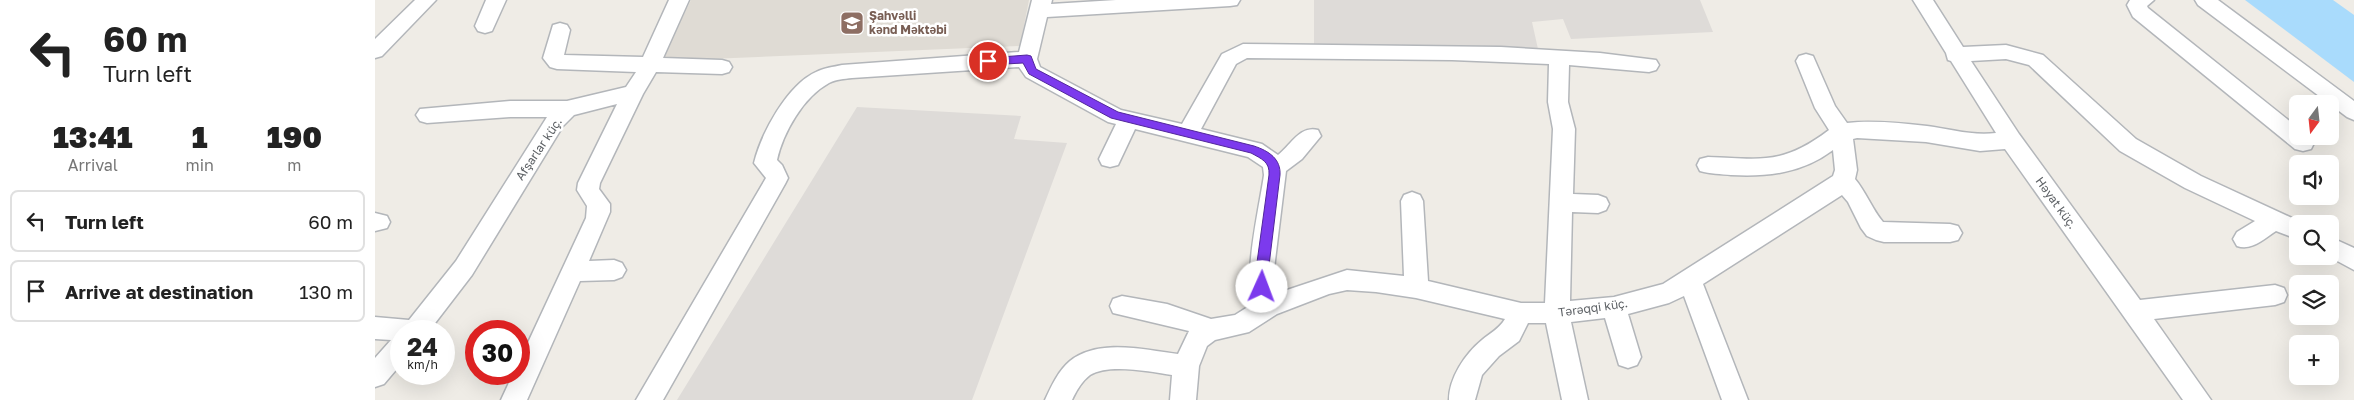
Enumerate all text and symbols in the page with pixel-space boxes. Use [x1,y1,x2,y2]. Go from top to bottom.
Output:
place label: Şahvəlli kənd Məktəbi [869,8,947,37]
school or university icon: Şahvəlli kənd Məktəbi [839,10,865,36]
text: 60 m [103,18,187,60]
icon: left [20,20,85,85]
pin [967,40,1009,82]
icon: arrive [974,47,1002,75]
text: Turn left [103,60,192,87]
north arrow [2289,95,2339,145]
map controls [2289,95,2339,385]
street label: Afşarlar küç. [512,115,565,183]
text: 13:41 [53,119,133,155]
text: 1 [192,119,208,155]
text: 190 [267,119,322,155]
text: Arrival [68,155,118,175]
text: min [186,155,214,175]
text: m [287,155,301,175]
button: sound [2289,155,2339,205]
street label: Həyat küç. [2033,174,2080,232]
icon: left [22,207,50,235]
text: Turn left [65,210,144,233]
text: 60 m [308,210,353,233]
button: search [2289,215,2339,265]
position arrow [1235,260,1287,312]
button: layers [2289,275,2339,325]
icon: arrive [22,277,50,305]
text: Arrive at destination [65,280,253,303]
text: 130 m [299,280,353,303]
street label: Tərəqqi küç. [1557,295,1629,320]
speed limit sign: 30 [465,320,530,385]
text: 24 [407,331,438,362]
button: + [2289,335,2339,385]
text: km/h [407,357,438,372]

